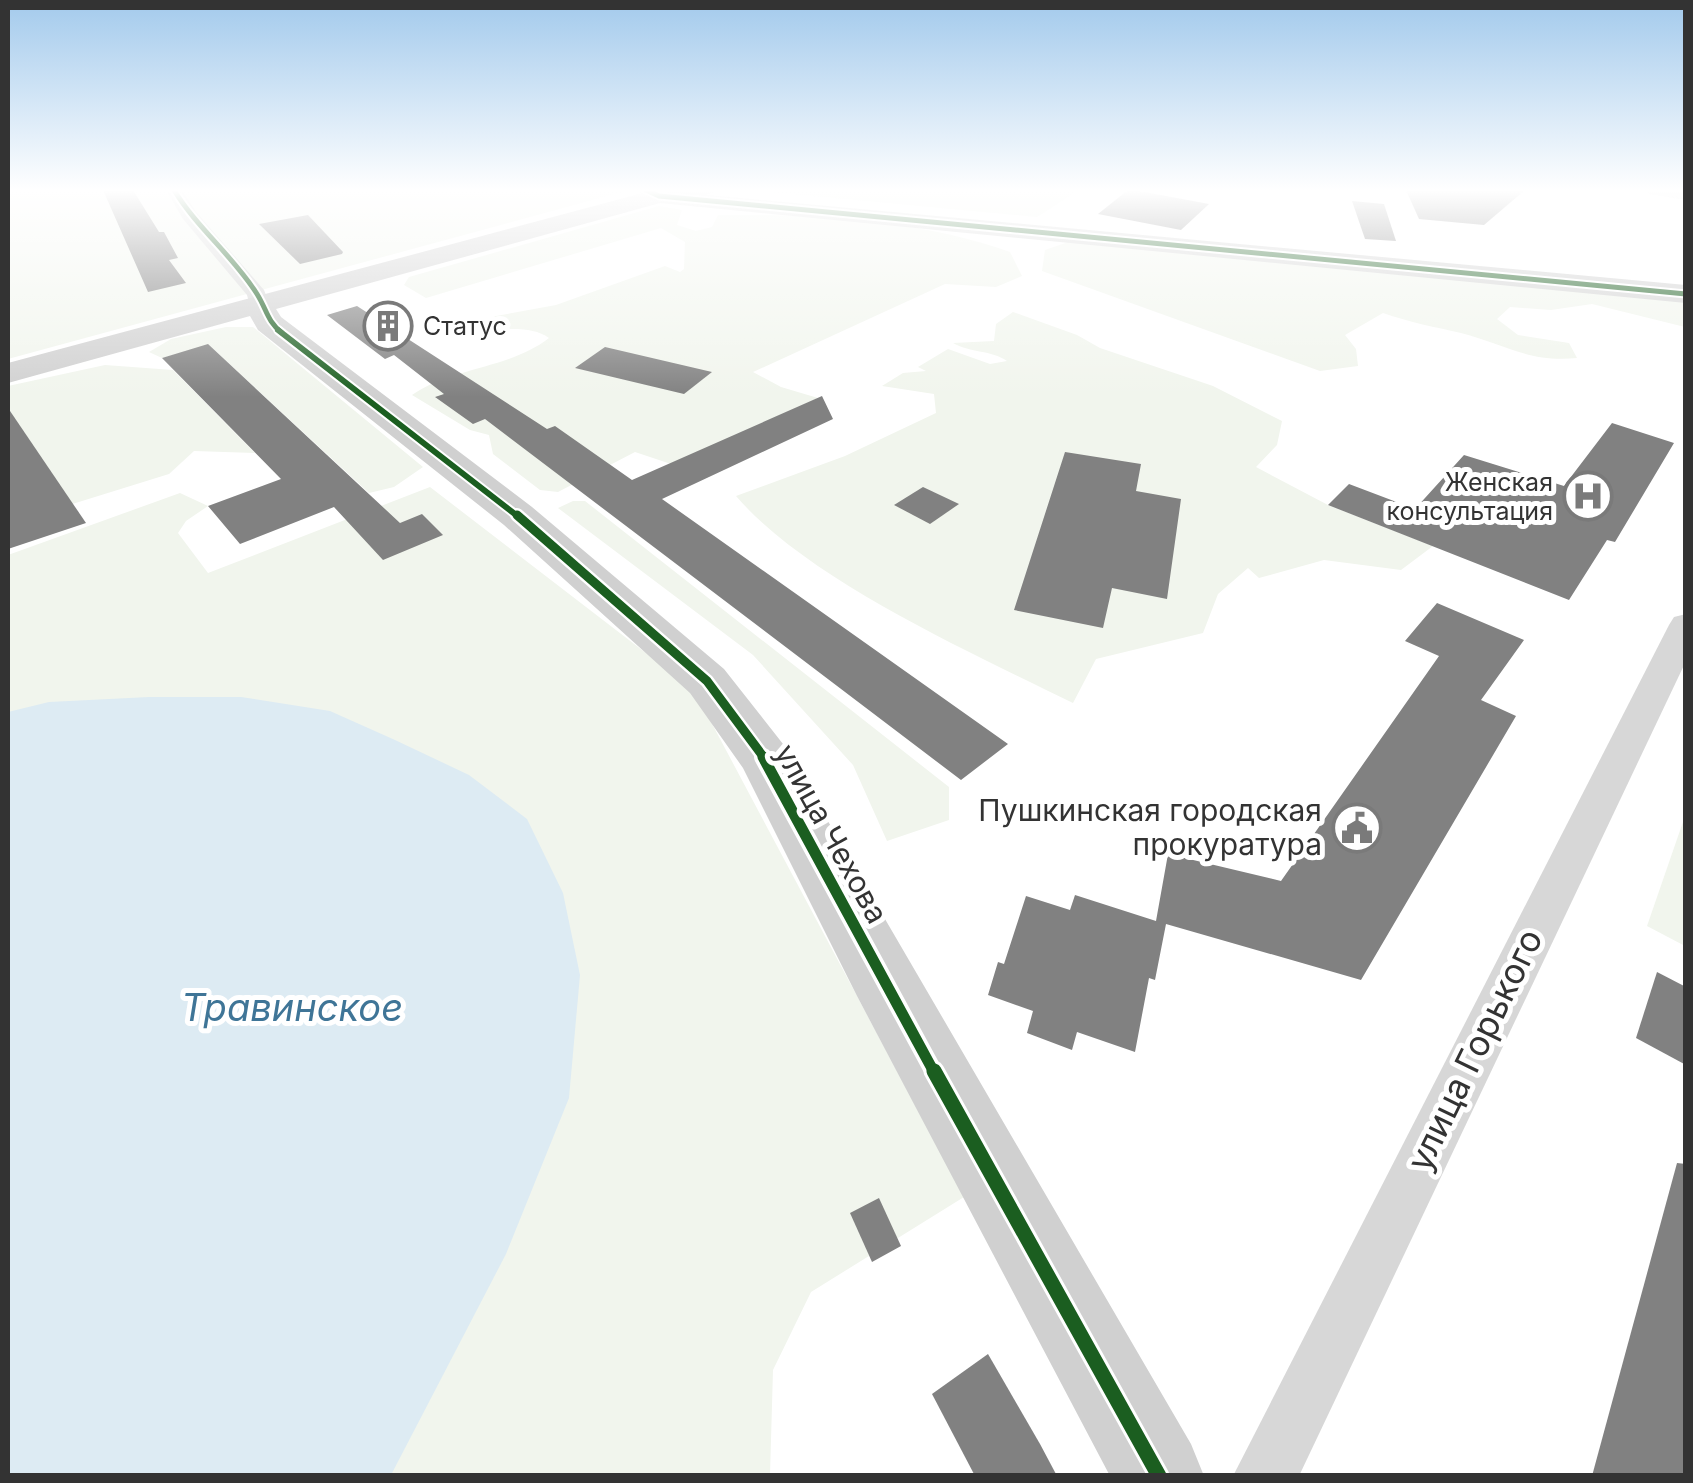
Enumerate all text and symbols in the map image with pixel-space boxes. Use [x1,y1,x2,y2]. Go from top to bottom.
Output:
building icon: Статус [362,300,414,352]
place label: Статус [423,311,507,341]
place label: Женская консультация [1386,467,1553,526]
hospital icon: Женская консультация [1562,470,1614,522]
street label: улица Чехова [768,738,896,929]
place label: Пушкинская городская прокуратура [978,792,1322,862]
public building icon: Пушкинская городская прокуратура [1331,802,1383,854]
street label: улица Горького [1397,922,1551,1177]
water label: Травинское [181,984,403,1030]

